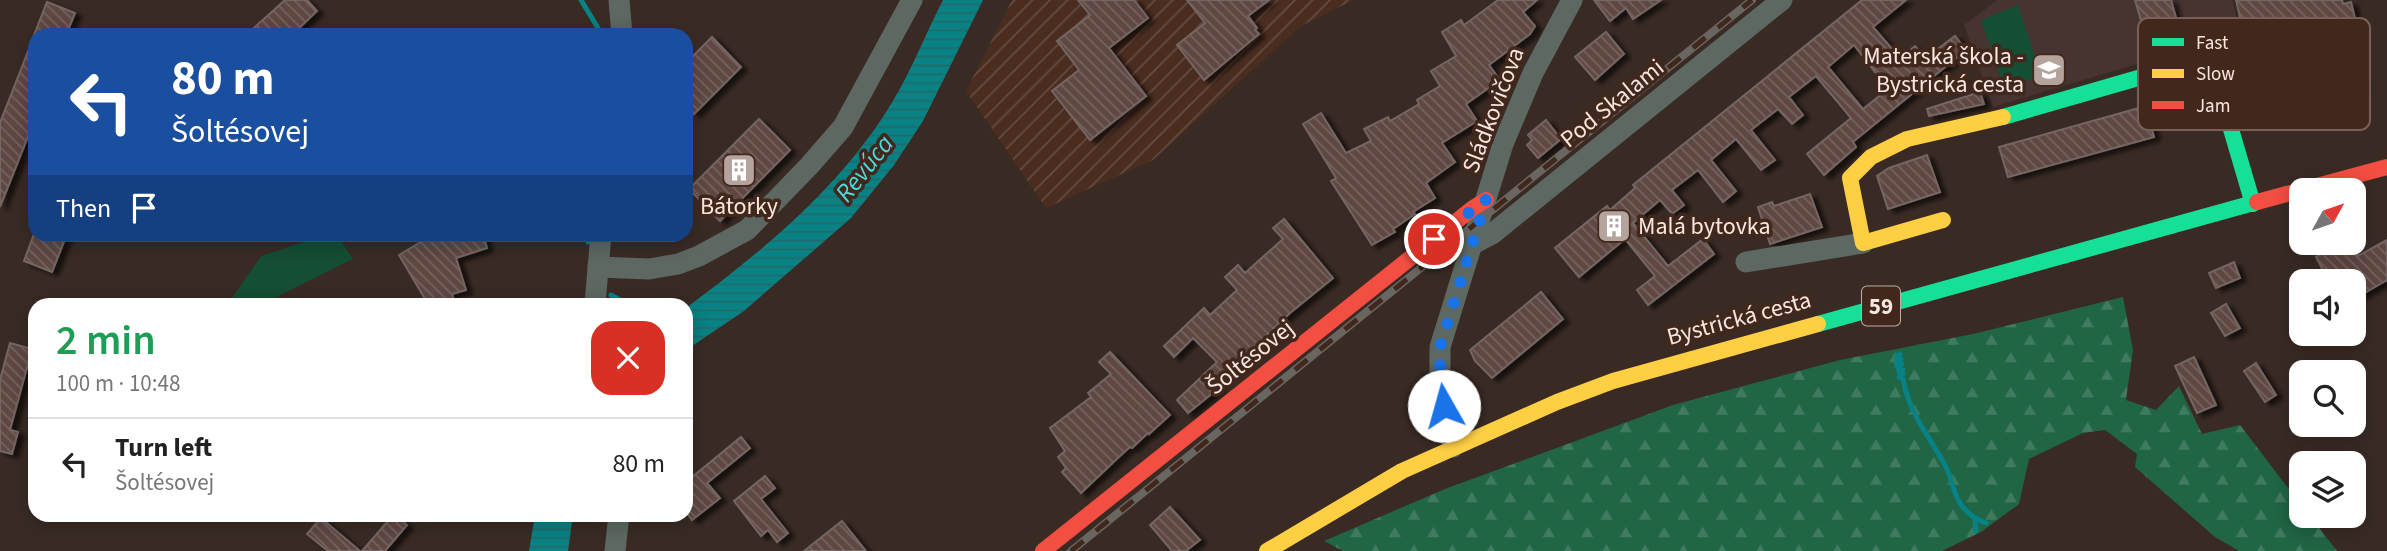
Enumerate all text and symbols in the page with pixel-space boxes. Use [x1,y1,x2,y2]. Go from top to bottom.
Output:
legend [2138,18,2370,130]
text: Fast [2196,30,2229,57]
place label: Materská škola - Bystrická cesta [1863,39,2024,102]
street label: Sládkovičova [1453,42,1533,178]
text: 80 m [171,44,275,114]
street label: Pod Skalami [1553,51,1672,156]
school or university icon: Materská škola - Bystrická cesta [2030,51,2068,89]
icon: left [56,56,147,147]
text: Slow [2196,61,2235,88]
text: Jam [2196,93,2230,120]
text: Šoltésovej [171,109,309,155]
water label: Revúca [826,127,903,210]
building icon: Bátorky [720,151,758,189]
north arrow [2289,178,2366,256]
map controls [2289,178,2366,528]
icon: arrive [125,189,163,227]
place label: Bátorky [700,189,778,224]
text: Then [56,190,111,227]
building icon: Malá bytovka [1595,207,1633,245]
pin [1404,209,1464,269]
place label: Malá bytovka [1638,209,1771,244]
icon: arrive [1415,220,1453,258]
button: sound [2289,269,2366,346]
street label: Bystrická cesta [1663,282,1815,355]
road number: 59 [1862,286,1900,326]
text: 2 min [56,311,156,371]
street label: Šoltésovej [1199,311,1302,404]
button: close [591,321,665,395]
button: search [2289,360,2366,437]
text: 100 m · 10:48 [56,367,180,400]
position arrow [1407,369,1481,443]
text: Turn left [115,429,212,466]
icon: left [56,445,94,483]
text: 80 m [612,445,665,482]
button: layers [2289,451,2366,528]
text: Šoltésovej [115,466,214,499]

